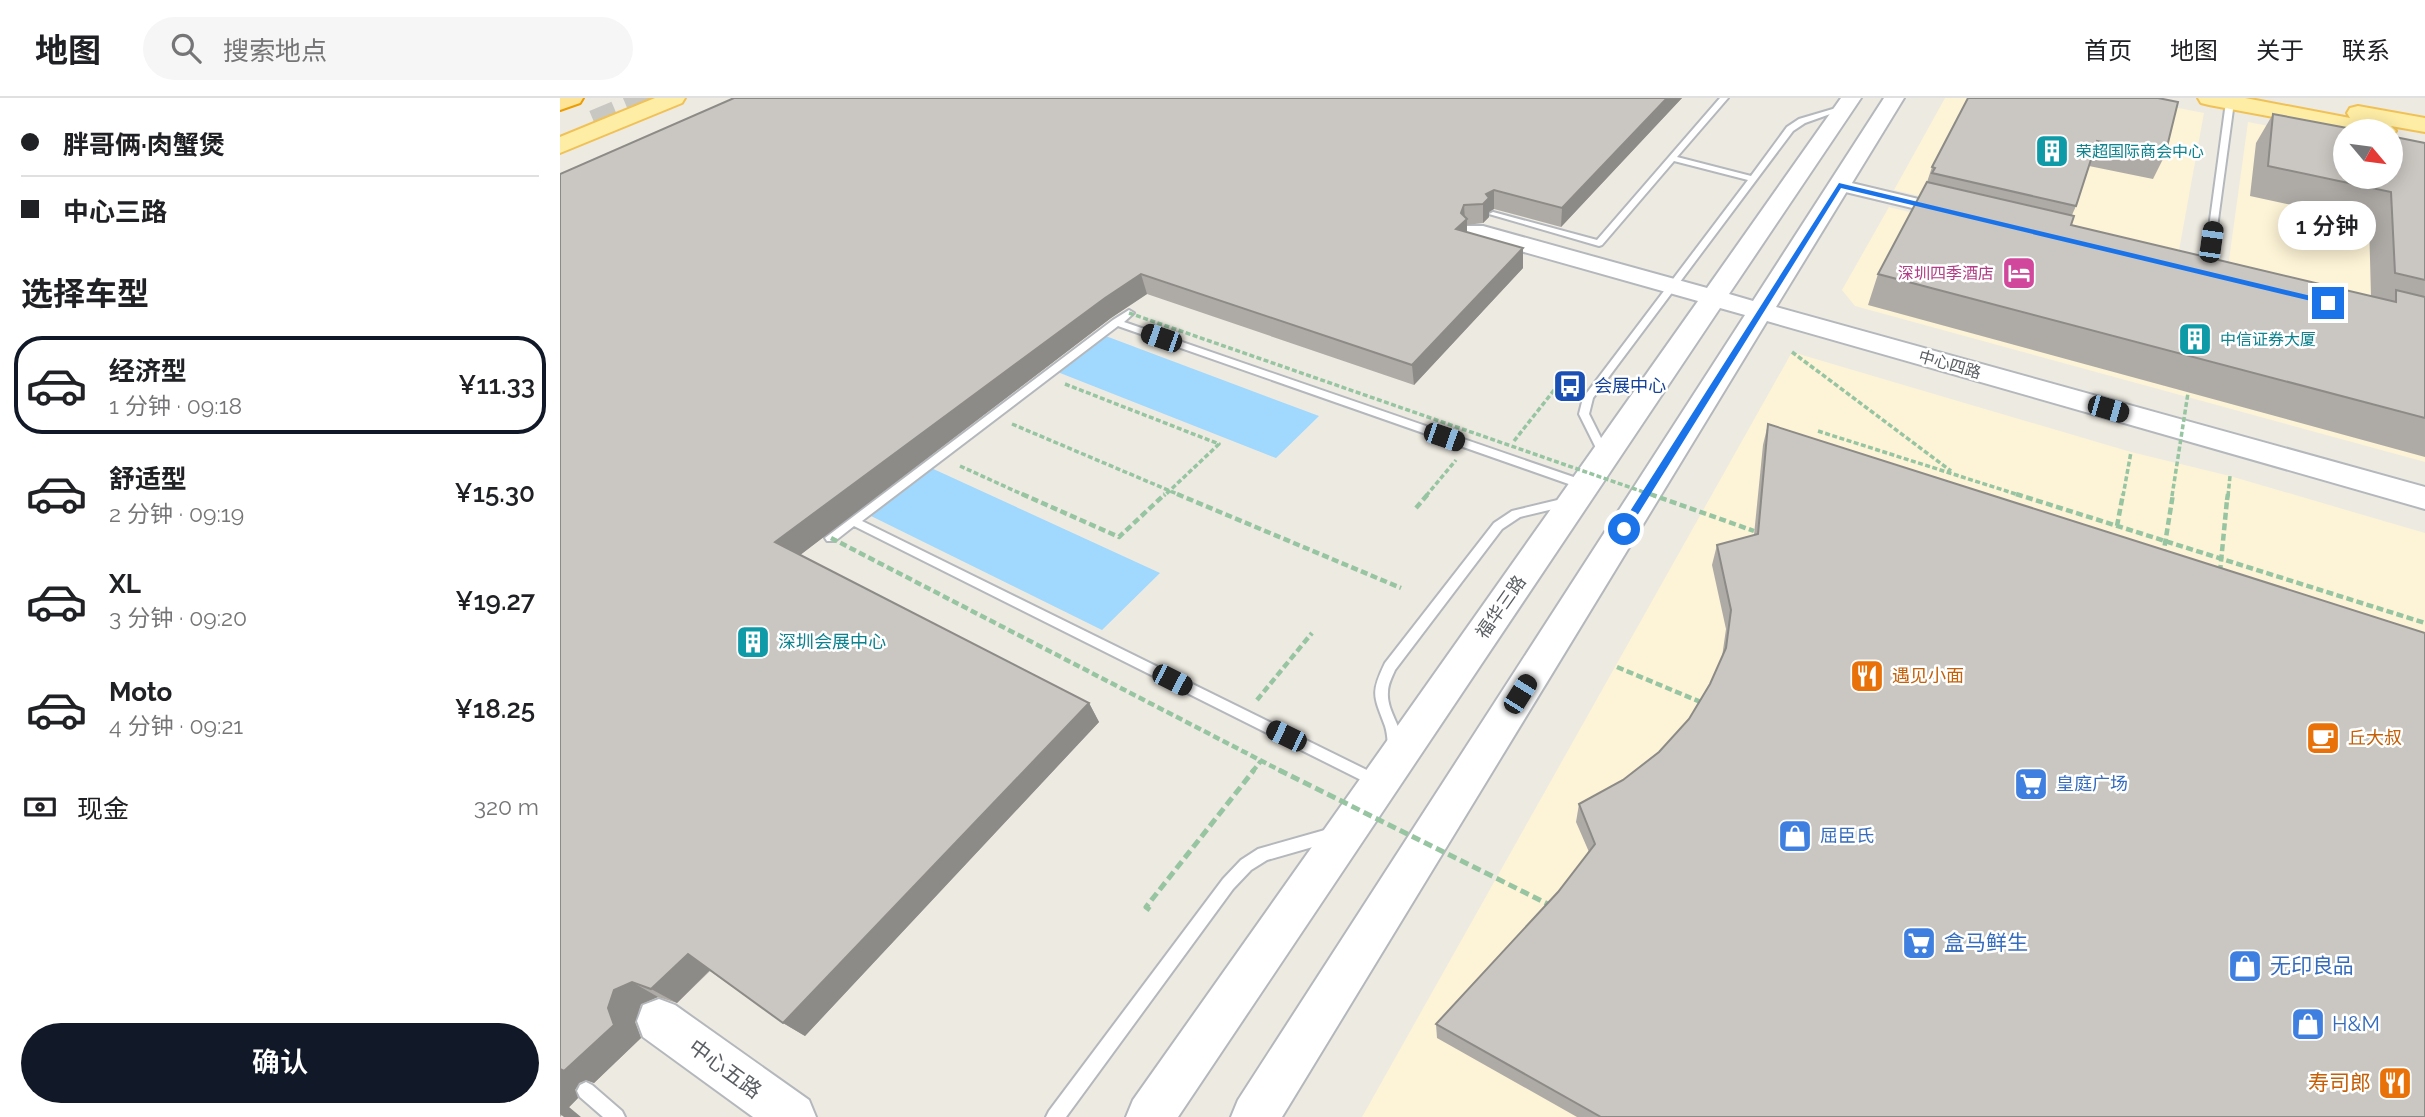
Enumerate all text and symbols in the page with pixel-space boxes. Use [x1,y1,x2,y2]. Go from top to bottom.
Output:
search box [143,17,633,80]
icon: search [167,29,205,67]
text: 地图 [35,31,101,70]
text: 搜索地点 [223,36,327,66]
text: 首页 [2084,36,2132,65]
text: 地图 [2170,36,2218,65]
text: 关于 [2256,36,2304,65]
text: 联系 [2342,36,2390,65]
north arrow [2333,119,2403,189]
map controls [2333,119,2403,189]
text: 胖哥俩·肉蟹煲 [63,130,225,160]
building icon: 荣超国际商会中心 [2033,132,2071,170]
place label: 荣超国际商会中心 [2076,142,2204,161]
text: 中心三路 [63,197,167,227]
callout: 1 分钟 [2279,202,2377,250]
text: 1 分钟 [2296,212,2358,239]
car [2198,220,2225,264]
hotel icon: 深圳四季酒店 [2000,254,2038,292]
place label: 深圳四季酒店 [1898,264,1994,283]
text: 选择车型 [21,275,149,312]
route end [2312,287,2344,319]
building icon: 中信证券大厦 [2176,320,2214,358]
car [1138,321,1185,355]
place label: 中信证券大厦 [2220,330,2316,349]
street label: 中心四路 [1916,347,1983,382]
icon: car [25,354,88,417]
text: 经济型 [109,356,187,386]
bus stop icon: 会展中心 [1551,367,1589,405]
text: ¥11.33 [458,370,535,400]
place label: 会展中心 [1594,375,1666,396]
text: 1 分钟 · 09:18 [109,392,242,419]
car [2085,393,2132,425]
car [1421,420,1468,454]
icon: car [25,462,88,525]
text: 舒适型 [109,464,187,494]
text: ¥15.30 [454,478,535,508]
text: 2 分钟 · 09:19 [109,500,244,527]
route start [1608,513,1640,545]
text: XL [109,569,141,599]
icon: car [25,570,88,633]
street label: 福华三路 [1471,571,1530,642]
text: ¥19.27 [455,586,535,616]
text: 3 分钟 · 09:20 [109,604,247,631]
building icon: 深圳会展中心 [734,623,772,661]
place label: 深圳会展中心 [778,631,886,652]
restaurant icon: 遇见小面 [1848,657,1886,695]
car [1149,661,1196,699]
place label: 遇见小面 [1892,665,1964,686]
car [1500,671,1541,717]
text: Moto [109,677,172,707]
icon: car [25,678,88,741]
text: ¥18.25 [455,694,535,724]
text: 4 分钟 · 09:21 [109,712,243,739]
car [1263,717,1310,755]
cafe icon: 丘大叔 [2304,719,2342,757]
place label: 丘大叔 [2348,727,2402,748]
supermarket icon: 皇庭广场 [2012,765,2050,803]
place label: 皇庭广场 [2056,773,2128,794]
icon: cash [21,788,59,826]
text: 320 m [474,793,539,820]
text: 现金 [77,794,129,824]
shop icon: 屈臣氏 [1776,817,1814,855]
place label: 屈臣氏 [1820,825,1874,846]
supermarket icon: 盒马鲜生 [1900,924,1938,962]
place label: 盒马鲜生 [1944,930,2028,955]
shop icon: 无印良品 [2226,947,2264,985]
place label: 无印良品 [2270,953,2354,978]
shop icon: H&M [2289,1005,2327,1043]
place label: H&M [2332,1011,2380,1036]
button: 确认 [21,1023,539,1103]
street label: 中心五路 [684,1034,767,1103]
restaurant icon: 寿司郎 [2376,1064,2414,1102]
place label: 寿司郎 [2308,1070,2371,1095]

